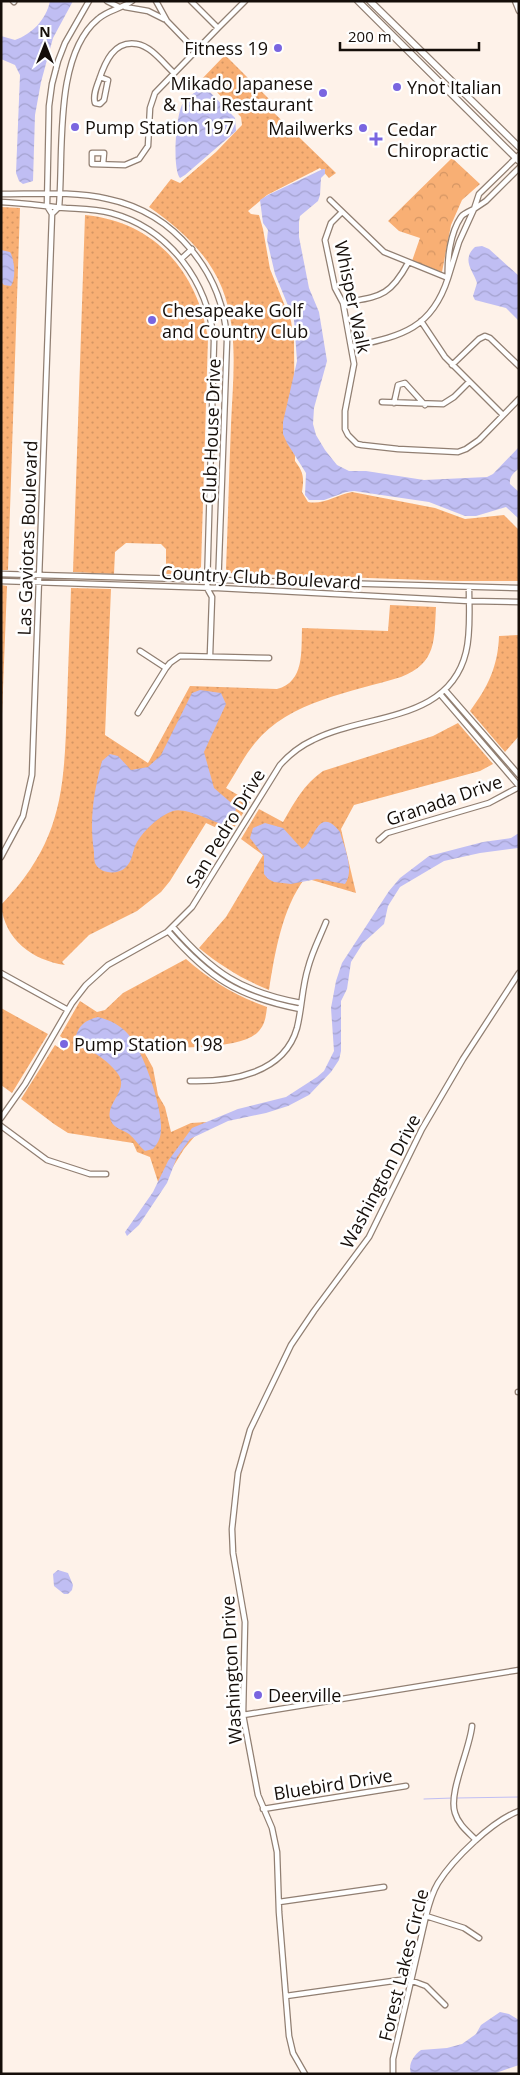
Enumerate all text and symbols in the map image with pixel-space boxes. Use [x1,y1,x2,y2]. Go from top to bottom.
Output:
north arrow [20,20,70,70]
scale bar [340,20,479,52]
text: N [39,22,51,41]
text: 200 m [348,26,392,46]
place label: Fitness 19 [184,36,268,60]
marker: Fitness 19 [272,42,284,54]
place label: Mikado Japanese & Thai Restaurant [163,71,313,116]
place label: Ynot Italian [407,75,502,99]
marker: Ynot Italian [391,81,403,93]
marker: Mikado Japanese & Thai Restaurant [317,87,329,99]
place label: Pump Station 197 [85,115,234,139]
place label: Mailwerks [268,116,353,140]
place label: Cedar Chiropractic [387,117,489,162]
marker: Pump Station 197 [69,121,81,133]
marker: Mailwerks [357,122,369,134]
marker: Cedar Chiropractic [369,132,383,146]
street label: Whisper Walk [329,238,377,356]
place label: Chesapeake Golf and Country Club [162,298,308,343]
marker: Chesapeake Golf and Country Club [146,314,158,326]
street label: Club House Drive [196,358,226,504]
street label: Las Gaviotas Boulevard [12,440,42,636]
street label: Country Club Boulevard [161,560,361,594]
street label: San Pedro Drive [180,764,270,892]
street label: Granada Drive [383,769,505,831]
place label: Pump Station 198 [74,1032,223,1056]
marker: Pump Station 198 [58,1038,70,1050]
street label: Washington Drive [335,1110,425,1252]
street label: Washington Drive [215,1595,247,1745]
place label: Deerville [268,1683,341,1707]
marker: Deerville [252,1689,264,1701]
street label: Bluebird Drive [272,1763,394,1805]
street label: Forest Lakes Circle [372,1886,434,2044]

